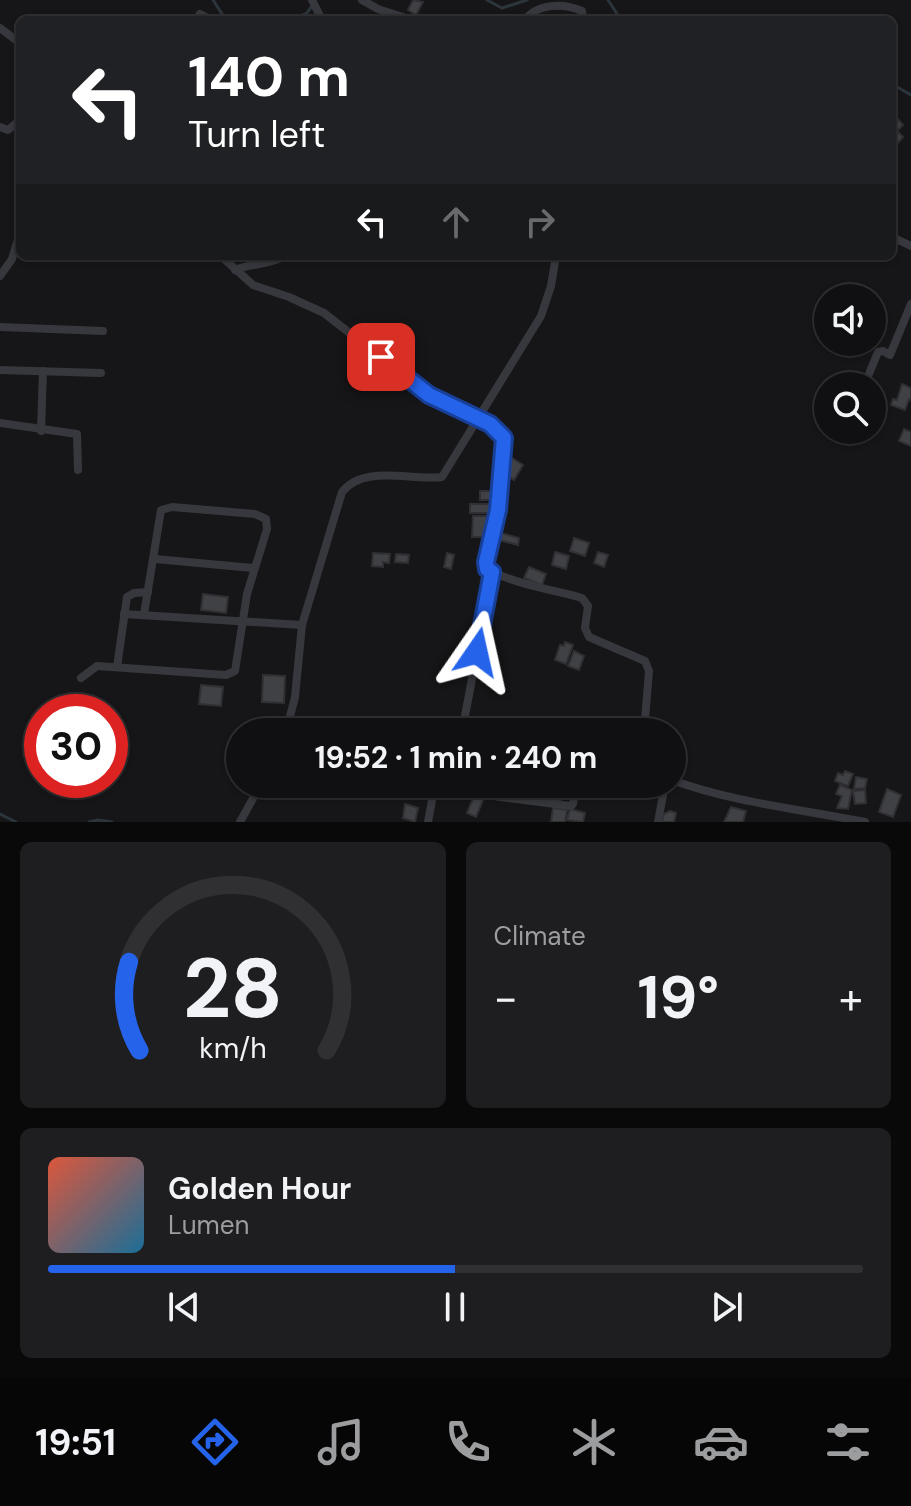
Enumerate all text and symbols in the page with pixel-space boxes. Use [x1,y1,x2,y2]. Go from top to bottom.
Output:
text: 140 m [188,40,350,113]
icon: left [56,48,160,152]
text: Turn left [188,111,325,158]
icon: left [350,200,394,244]
icon: ahead [434,200,478,244]
icon: right [518,200,562,244]
map controls [814,284,886,444]
button: sound [814,284,886,356]
pin [347,323,415,391]
icon: arrive [359,335,403,379]
button: search [814,372,886,444]
position arrow [435,610,519,694]
speed limit sign: 30 [24,694,128,798]
text: 19:52 · 1 min · 240 m [315,738,597,777]
text: Climate [494,919,586,953]
text: 28 [183,934,283,1043]
text: 19° [637,958,719,1037]
text: − [494,969,518,1027]
text: + [839,969,863,1027]
text: km/h [199,1030,267,1067]
text: Golden Hour [168,1169,351,1208]
text: Lumen [168,1208,249,1242]
icon: previous [162,1285,206,1329]
icon: pause [433,1285,477,1329]
icon: next [705,1285,749,1329]
icon: directions [187,1414,243,1470]
icon: music [313,1414,369,1470]
icon: phone [440,1414,496,1470]
icon: climate [566,1414,622,1470]
icon: car [693,1414,749,1470]
icon: filters [820,1414,876,1470]
text: 19:51 [35,1419,116,1466]

